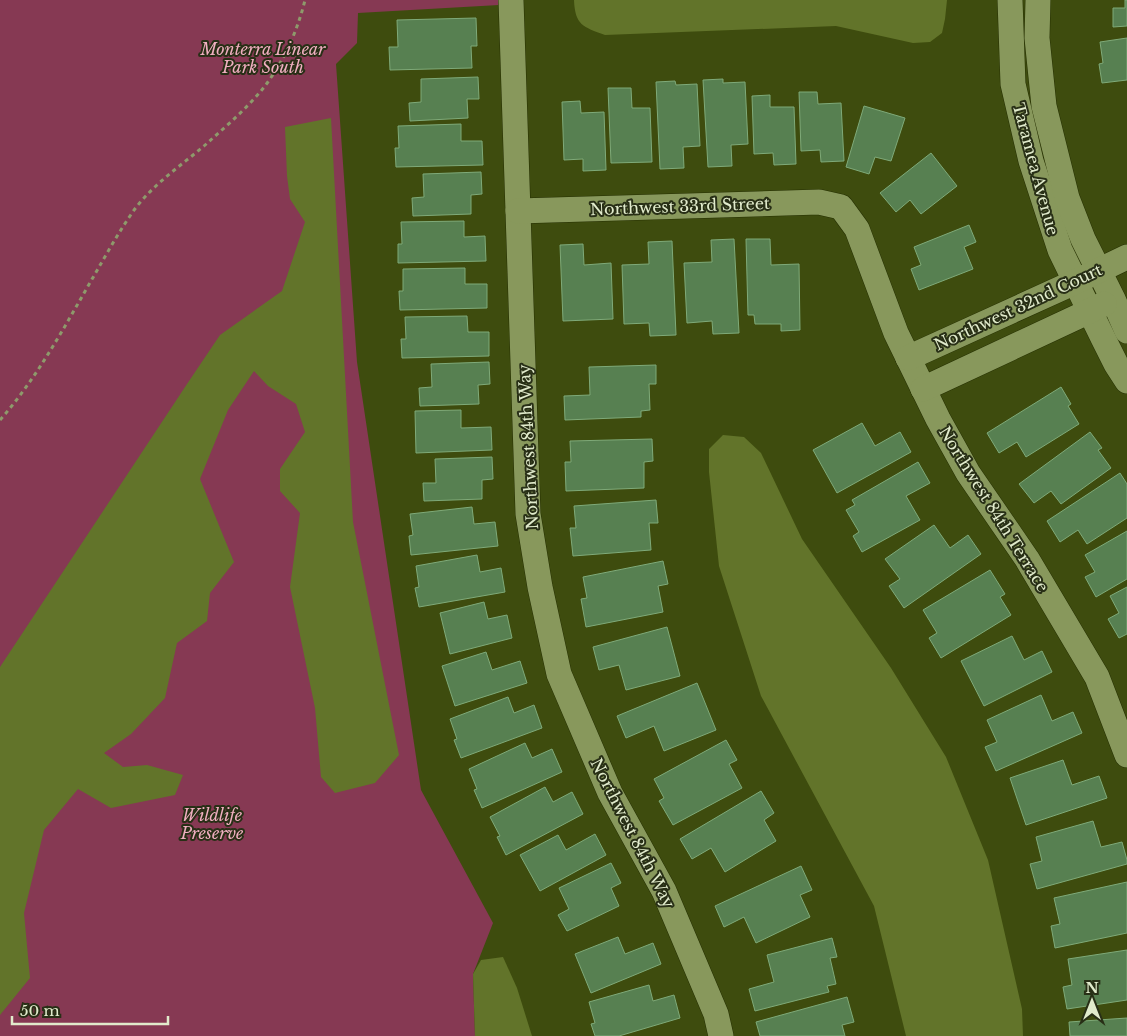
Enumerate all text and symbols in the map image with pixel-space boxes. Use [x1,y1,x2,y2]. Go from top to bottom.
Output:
park label: Monterra Linear Park South [200,39,326,77]
street label: Taramea Avenue [1009,101,1063,237]
street label: Northwest 33rd Street [590,193,770,219]
street label: Northwest 32nd Court [931,259,1105,355]
street label: Northwest 84th Way [514,363,542,530]
street label: Northwest 84th Terrace [935,422,1053,596]
street label: Northwest 84th Way [587,755,680,912]
park label: Wildlife Preserve [180,805,244,843]
north arrow [1067,976,1117,1026]
text: N [1085,979,1099,997]
scale bar [12,994,169,1026]
text: 50 m [20,1001,60,1020]

